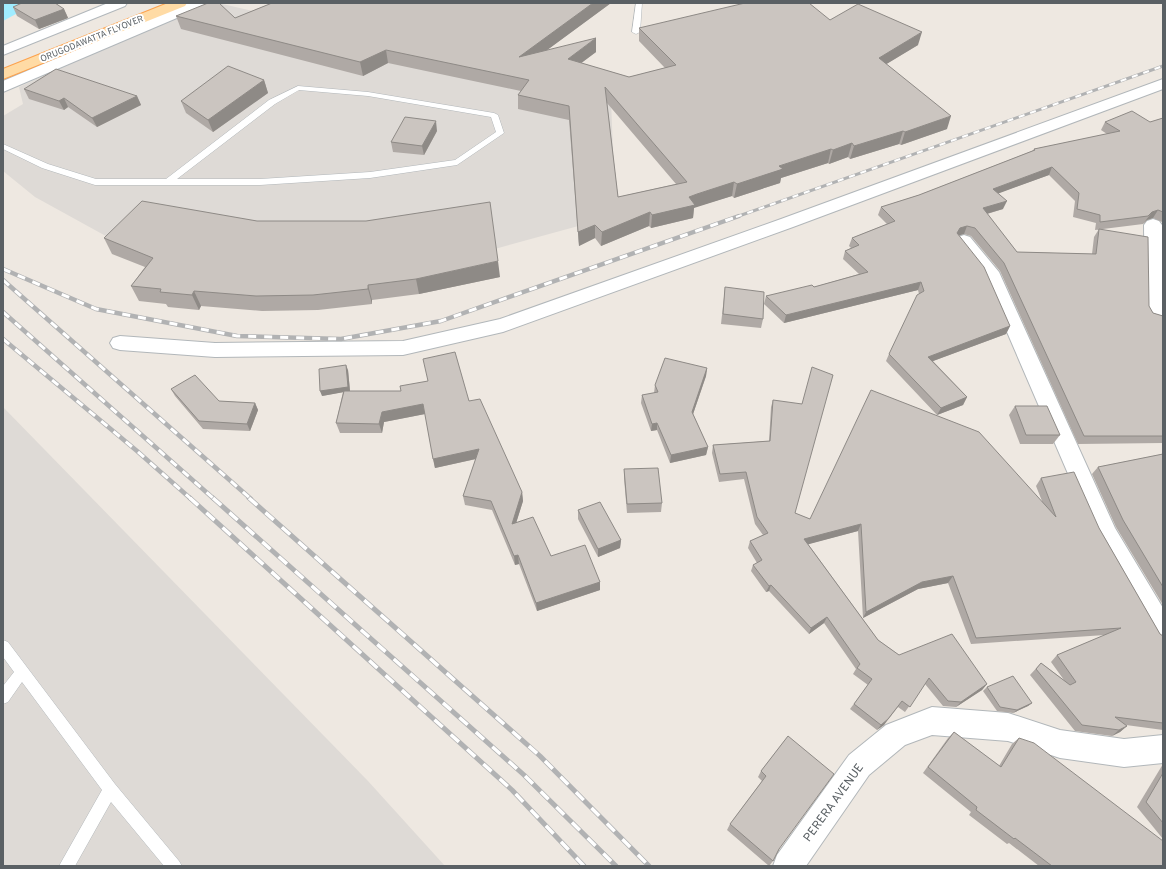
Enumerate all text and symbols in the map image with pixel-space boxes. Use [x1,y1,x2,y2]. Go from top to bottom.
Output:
street label: ORUGODAWATTA FLYOVER [39,13,145,65]
street label: PERERA AVENUE [800,761,868,845]

